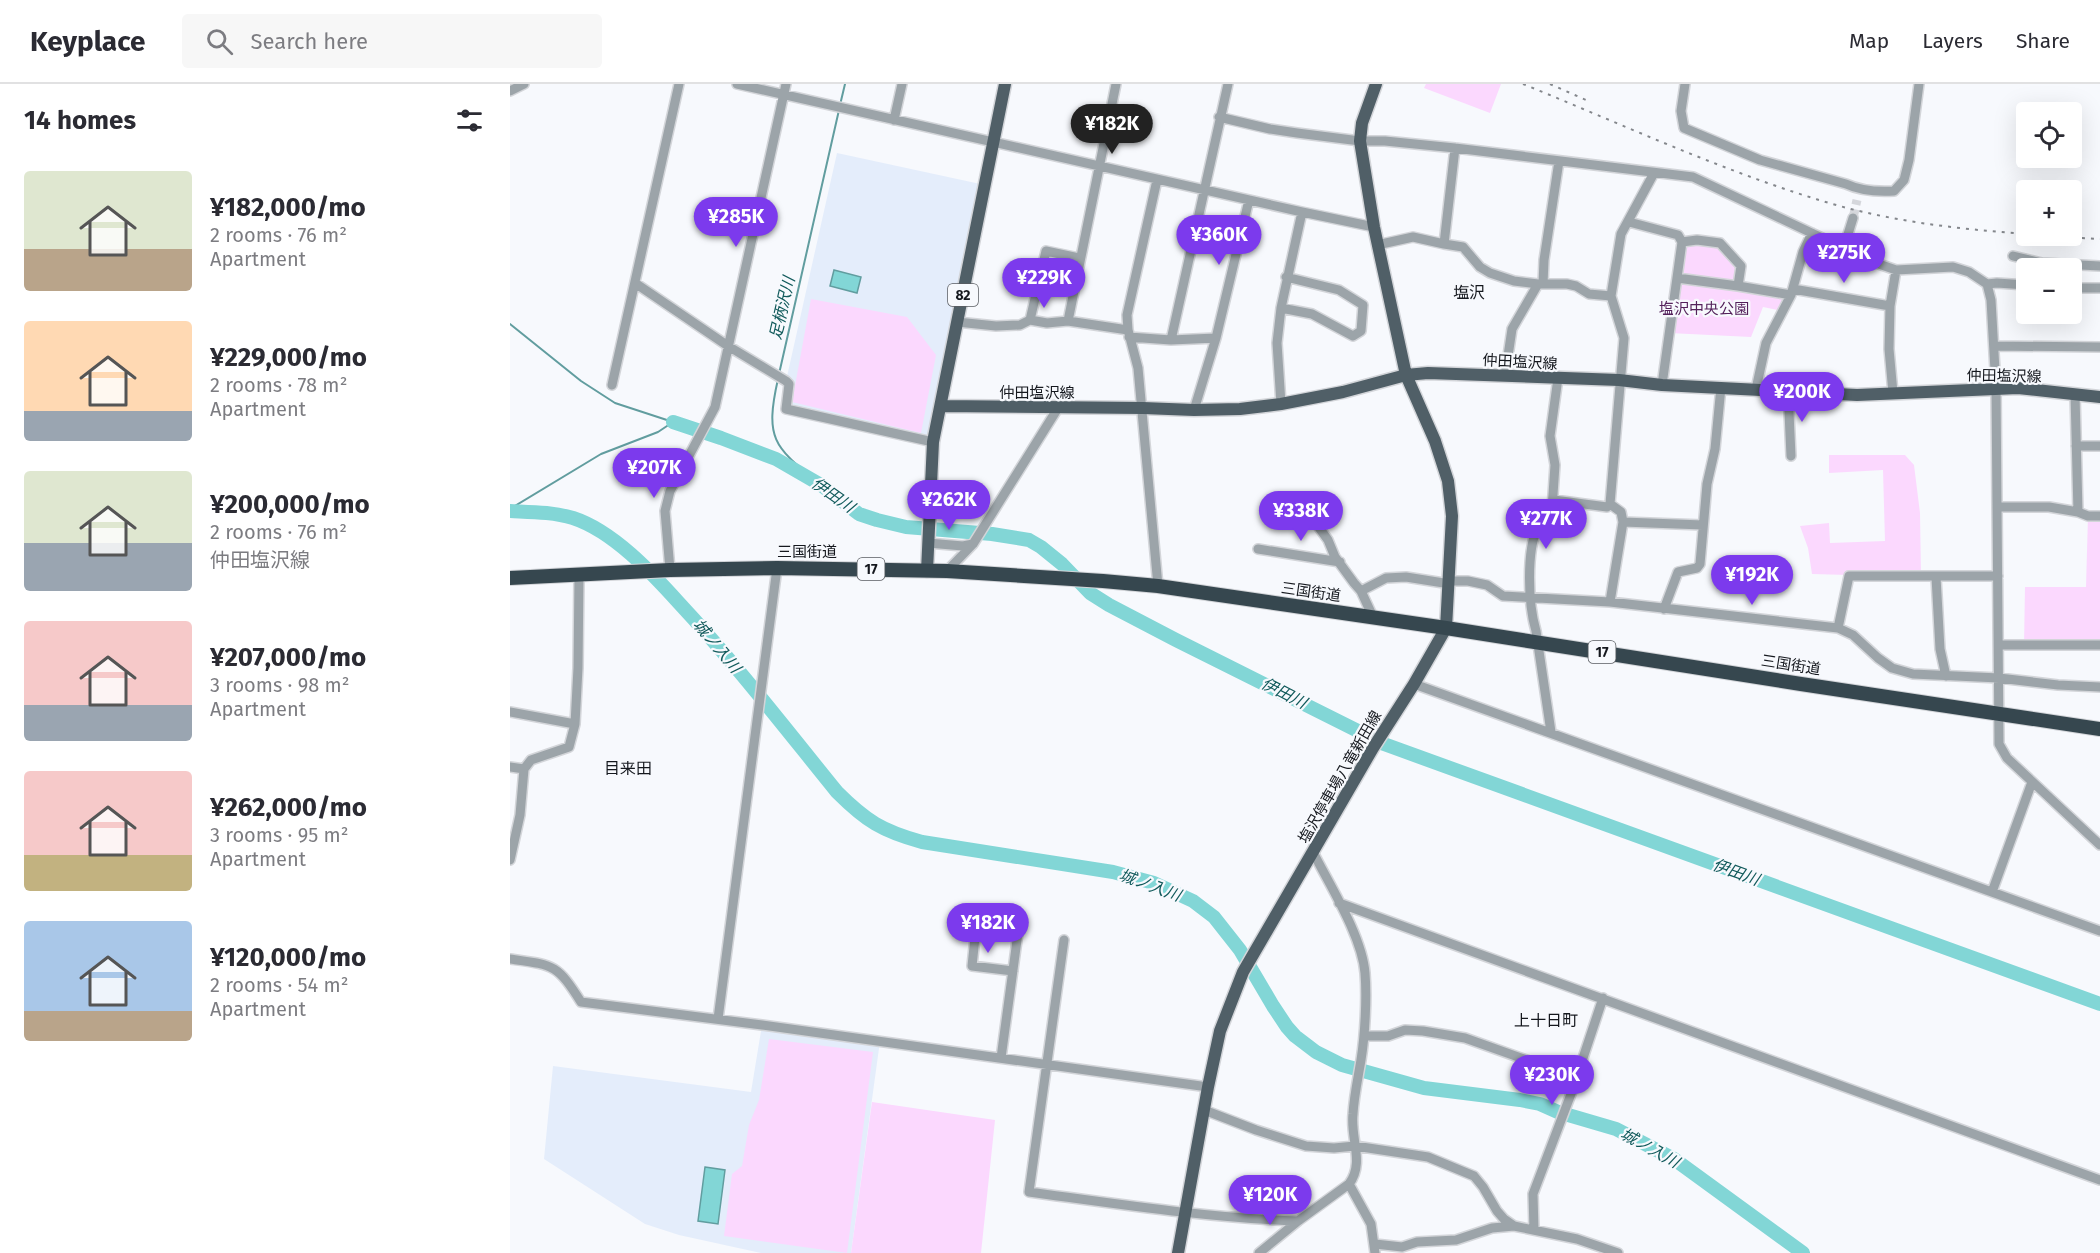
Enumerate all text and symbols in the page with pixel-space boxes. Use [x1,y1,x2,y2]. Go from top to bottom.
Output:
search box [182,14,602,68]
text: Keyplace [30,25,146,58]
icon: search [203,25,236,58]
text: Search here [251,28,368,55]
text: Map [1849,28,1889,54]
text: Layers [1922,28,1983,54]
text: Share [2016,28,2070,54]
map controls [2016,102,2082,324]
button: locate [2016,102,2082,168]
icon: filters [453,104,486,137]
pin: ¥182K [1070,104,1154,155]
text: 14 homes [24,105,136,136]
text: ¥182K [1085,111,1139,135]
button: + [2016,180,2082,246]
text: ¥182,000/mo [210,192,366,223]
icon: home [72,195,144,267]
pin: ¥285K [694,197,778,248]
text: ¥285K [708,204,764,228]
pin: ¥360K [1177,215,1261,266]
text: ¥360K [1190,222,1248,246]
text: 2 rooms · 76 m² [210,223,347,247]
pin: ¥275K [1802,233,1886,284]
text: ¥275K [1817,240,1871,264]
text: Apartment [210,247,306,271]
pin: ¥229K [1002,258,1086,309]
button: − [2016,258,2082,324]
text: ¥229K [1016,265,1072,289]
water label: 足柄沢川 [766,273,799,341]
district label: 塩沢 [1453,283,1485,302]
road number: 82 [948,284,978,306]
park label: 塩沢中央公園 [1659,300,1749,318]
text: ¥229,000/mo [210,342,367,373]
icon: home [72,345,144,417]
street label: 仲田塩沢線 [1482,351,1558,373]
street label: 仲田塩沢線 [1966,366,2042,386]
pin: ¥200K [1760,372,1844,423]
text: 2 rooms · 78 m² [210,373,347,397]
text: ¥200K [1773,379,1831,403]
street label: 仲田塩沢線 [999,384,1075,402]
text: Apartment [210,397,306,421]
pin: ¥207K [612,448,696,499]
text: ¥207K [627,455,681,479]
water label: 伊田川 [808,473,860,518]
pin: ¥262K [907,480,991,531]
text: ¥262K [921,487,977,511]
text: ¥200,000/mo [210,489,370,520]
pin: ¥338K [1259,491,1343,542]
icon: home [72,495,144,567]
text: ¥338K [1273,498,1329,522]
pin: ¥277K [1504,499,1588,550]
text: ¥277K [1520,506,1572,530]
text: 2 rooms · 76 m² [210,520,347,544]
street label: 三国街道 [777,543,837,561]
text: 仲田塩沢線 [210,548,310,572]
pin: ¥192K [1710,555,1794,606]
road number: 17 [858,558,884,580]
text: ¥192K [1725,562,1779,586]
street label: 三国街道 [1280,579,1342,605]
water label: 城ノ入川 [689,615,746,678]
road number: 17 [1588,641,1616,663]
text: ¥207,000/mo [210,642,366,673]
icon: home [72,645,144,717]
street label: 三国街道 [1760,651,1822,679]
text: 3 rooms · 98 m² [210,673,350,697]
water label: 伊田川 [1258,674,1311,713]
text: Apartment [210,697,306,721]
street label: 塩沢停車場八竜新田線 [1295,708,1385,846]
district label: 目来田 [604,759,652,778]
text: ¥262,000/mo [210,792,367,823]
icon: home [72,795,144,867]
text: 3 rooms · 95 m² [210,823,349,847]
text: Apartment [210,847,306,871]
water label: 伊田川 [1710,855,1764,890]
water label: 城ノ入川 [1117,865,1185,906]
pin: ¥182K [946,903,1030,954]
text: ¥182K [961,910,1015,934]
text: ¥120,000/mo [210,942,366,973]
icon: home [72,945,144,1017]
text: 2 rooms · 54 m² [210,973,349,997]
text: Apartment [210,997,306,1021]
district label: 上十日町 [1514,1011,1578,1030]
pin: ¥230K [1510,1055,1594,1106]
text: ¥230K [1524,1062,1580,1086]
water label: 城ノ入川 [1617,1124,1684,1173]
pin: ¥120K [1228,1175,1312,1226]
text: ¥120K [1243,1182,1297,1206]

